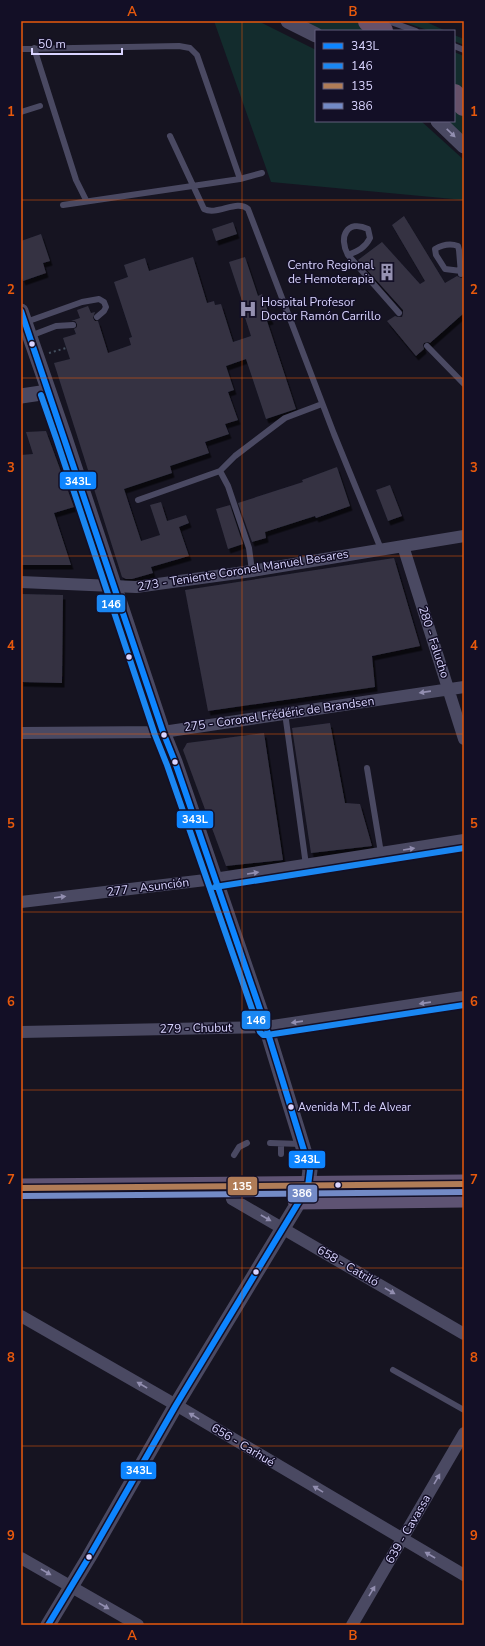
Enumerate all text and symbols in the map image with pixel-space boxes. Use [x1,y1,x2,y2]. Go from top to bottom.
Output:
text: A [127,3,137,21]
text: B [349,3,358,21]
scale bar [32,30,122,56]
legend [315,30,455,122]
text: 50 m [38,36,66,52]
text: 343L [351,38,380,54]
text: 146 [351,58,373,74]
text: 135 [351,78,373,94]
text: 386 [351,98,373,114]
text: 1 [7,103,15,121]
text: 1 [470,103,478,121]
one-way arrow [446,129,456,138]
place label: Centro Regional de Hemoterapia [287,257,374,287]
building icon: Centro Regional de Hemoterapia [377,262,397,282]
text: 2 [7,281,15,299]
text: 2 [470,281,478,299]
place label: Hospital Profesor Doctor Ramón Carrillo [261,294,381,324]
hospital icon: Hospital Profesor Doctor Ramón Carrillo [238,299,258,319]
unlabelled marker [27,339,37,349]
text: 3 [7,459,15,477]
text: 3 [470,459,478,477]
line badge: 343L [59,471,97,490]
text: 343L [65,474,91,489]
street label: 273 - Teniente Coronel Manuel Besares [136,545,350,595]
line badge: 146 [96,594,126,613]
text: 146 [101,597,121,612]
street label: 280 - Falucho [415,604,453,680]
text: 4 [7,637,15,655]
text: 4 [470,637,478,655]
unlabelled marker [124,652,134,662]
one-way arrow [419,689,431,695]
street label: 275 - Coronel Frédéric de Brandsen [183,693,375,735]
unlabelled marker [159,730,169,740]
unlabelled marker [170,757,180,767]
line badge: 343L [176,810,214,829]
text: 343L [182,812,208,827]
text: 5 [7,815,15,833]
text: 5 [470,815,478,833]
one-way arrow [403,846,415,852]
one-way arrow [247,870,259,876]
street label: 277 - Asunción [106,874,190,900]
one-way arrow [54,894,66,900]
text: 6 [7,993,15,1011]
text: 6 [470,993,478,1011]
one-way arrow [419,1000,431,1006]
line badge: 146 [241,1010,271,1030]
text: 146 [246,1013,266,1028]
street label: 279 - Chubut [160,1019,233,1037]
one-way arrow [291,1019,303,1025]
place label: Avenida M.T. de Alvear [298,1100,411,1115]
marker: Avenida M.T. de Alvear [286,1102,296,1112]
line badge: 343L [288,1150,326,1169]
text: 343L [294,1152,320,1167]
text: 7 [7,1171,15,1189]
text: 7 [470,1171,478,1189]
line badge: 135 [227,1176,258,1196]
text: 135 [232,1179,252,1194]
unlabelled marker [333,1180,343,1190]
line badge: 386 [287,1184,318,1203]
text: 386 [292,1186,312,1201]
one-way arrow [260,1215,272,1222]
street label: 658 - Catriló [314,1242,382,1290]
unlabelled marker [251,1267,261,1277]
one-way arrow [384,1287,396,1294]
text: 8 [7,1349,15,1367]
text: 8 [470,1349,478,1367]
one-way arrow [136,1382,148,1389]
one-way arrow [189,1412,200,1419]
street label: 656 - Carhué [208,1420,278,1470]
line badge: 343L [120,1461,157,1480]
text: 343L [126,1463,152,1478]
one-way arrow [434,1473,441,1485]
one-way arrow [312,1486,324,1493]
street label: 639 - Cavassa [382,1491,434,1567]
text: 9 [7,1527,15,1545]
text: 9 [470,1527,478,1545]
unlabelled marker [84,1552,94,1562]
one-way arrow [424,1552,436,1559]
one-way arrow [41,1568,51,1576]
one-way arrow [368,1585,375,1597]
one-way arrow [98,1602,110,1609]
text: A [127,1627,137,1645]
text: B [349,1627,358,1645]

